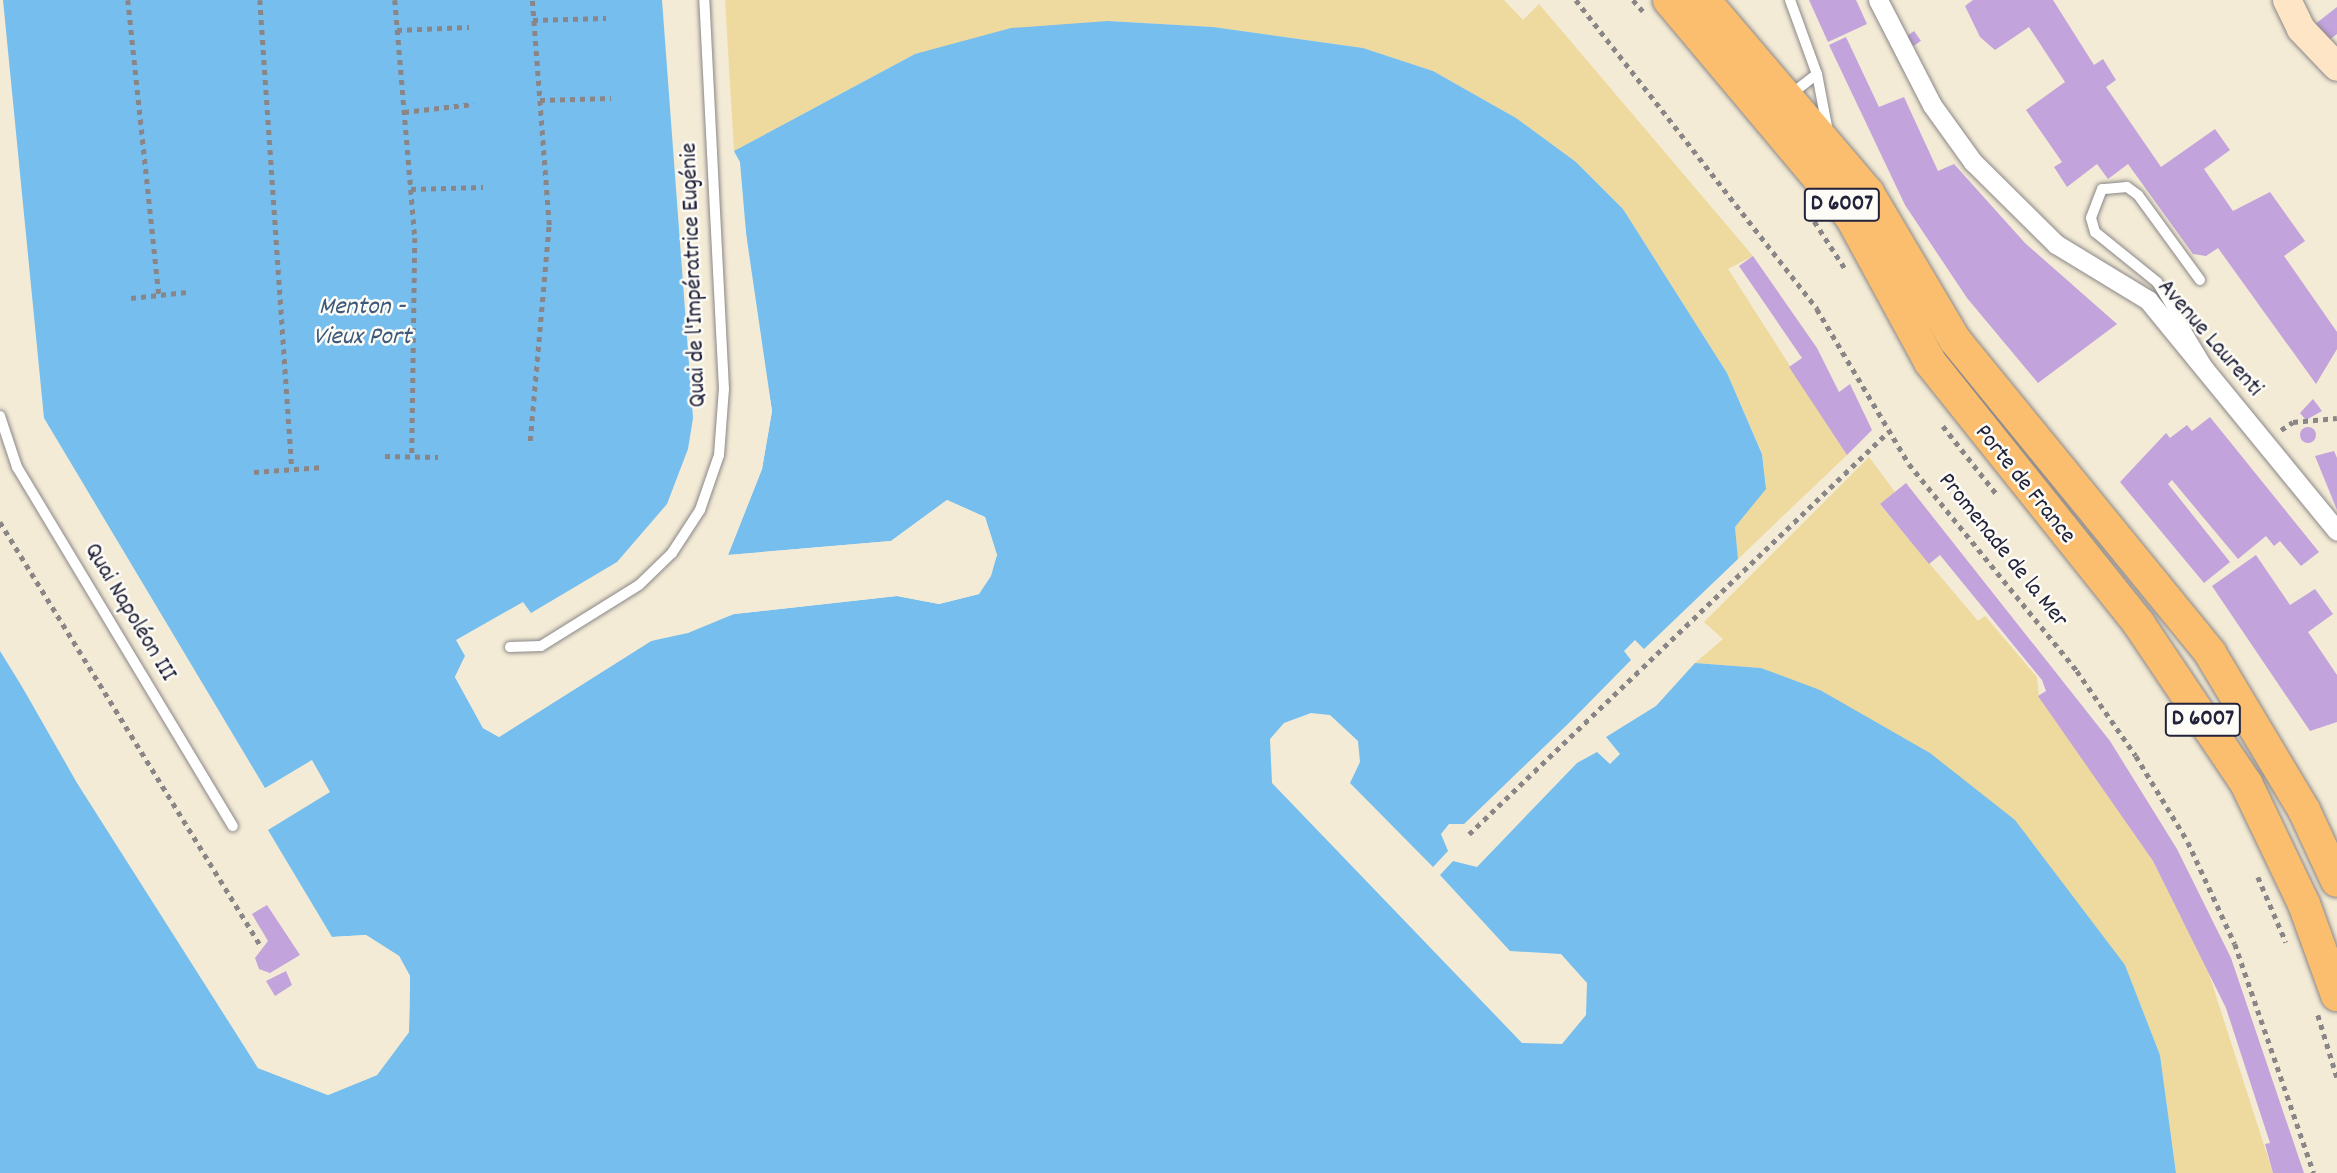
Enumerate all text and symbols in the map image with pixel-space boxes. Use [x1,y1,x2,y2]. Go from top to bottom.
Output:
street label: Quai de l'Impératrice Eugénie [676,142,714,408]
road number: D 6007 [1804,186,1881,224]
street label: Avenue Laurenti [2150,274,2268,404]
water label: Menton - Vieux Port [313,292,411,354]
street label: Porte de France [1967,420,2081,550]
street label: Promenade de la Mer [1931,468,2073,634]
street label: Quai Napoléon III [76,539,182,687]
road number: D 6007 [2164,700,2242,740]

